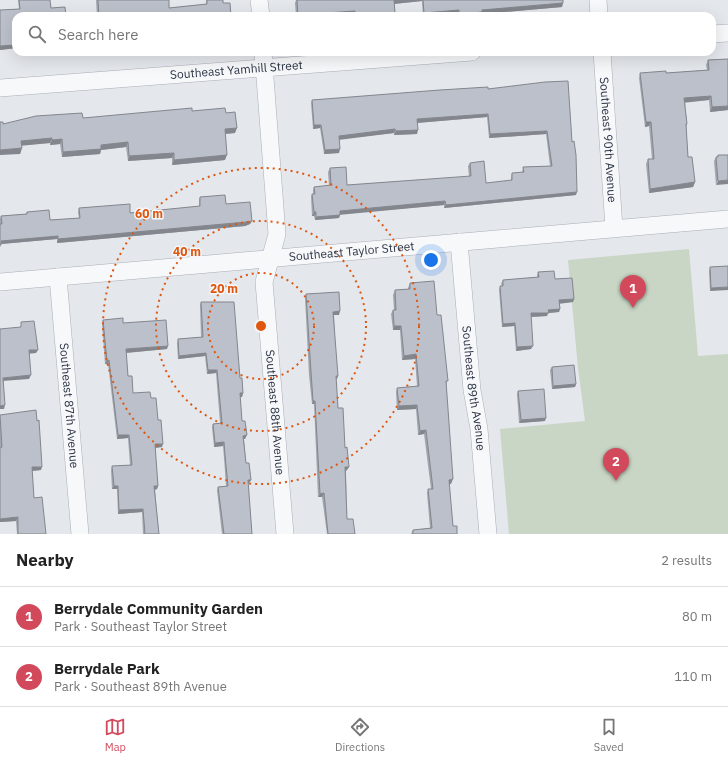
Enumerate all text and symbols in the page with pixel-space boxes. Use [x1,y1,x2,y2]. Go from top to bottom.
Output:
search box [12,12,716,56]
icon: search [26,23,48,45]
text: Search here [58,25,138,44]
street label: Southeast Yamhill Street [169,57,303,82]
street label: Southeast 90th Avenue [597,76,620,203]
text: 60 m [135,206,163,221]
street label: Southeast Taylor Street [288,238,415,264]
text: 40 m [173,244,201,259]
your location [421,250,441,270]
pin: 1 [620,275,646,308]
text: 20 m [210,281,238,296]
centre of rings [254,319,268,333]
street label: Southeast 89th Avenue [459,325,489,452]
street label: Southeast 87th Avenue [57,342,82,469]
street label: Southeast 88th Avenue [263,349,288,476]
pin: 2 [603,448,629,481]
text: Nearby [16,549,74,571]
text: 2 results [661,552,712,569]
text: Berrydale Community Garden [54,599,263,618]
text: 1 [25,608,33,625]
text: 80 m [682,608,712,625]
text: Park · Southeast Taylor Street [54,618,227,635]
text: Berrydale Park [54,659,160,678]
text: 2 [25,668,33,685]
text: 110 m [674,668,712,685]
text: Park · Southeast 89th Avenue [54,678,227,695]
tab: Map [104,716,126,754]
tab: Directions [335,716,385,754]
tab: Saved [594,716,624,754]

